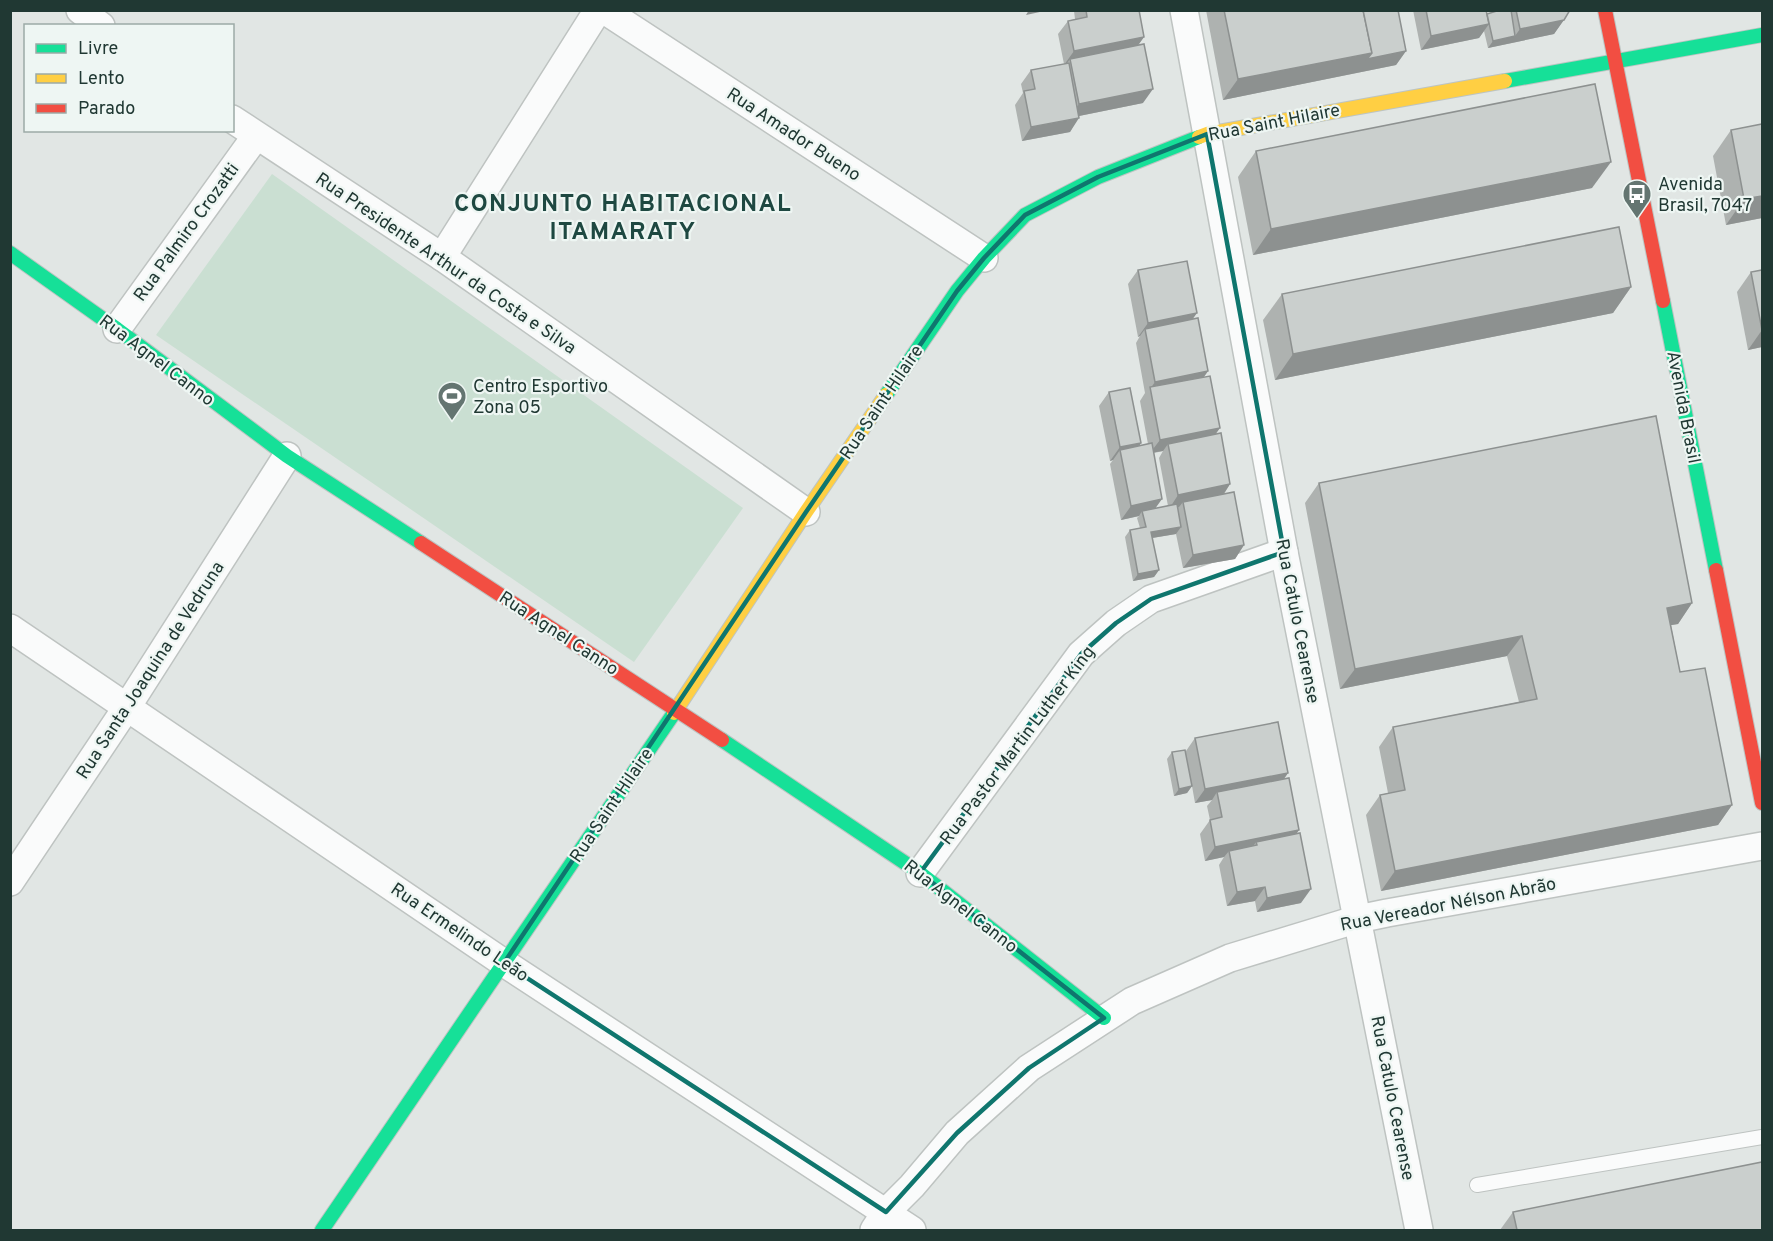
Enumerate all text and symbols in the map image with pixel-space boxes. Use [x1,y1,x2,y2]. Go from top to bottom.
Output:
legend [24,24,234,132]
text: Livre [78,38,118,61]
text: Lento [78,68,124,91]
street label: Rua Amador Bueno [722,83,865,187]
text: Parado [78,98,135,121]
street label: Rua Saint Hilaire [1207,99,1342,148]
street label: Rua Palmiro Crozatti [129,159,245,307]
street label: Rua Presidente Arthur da Costa e Silva [310,168,580,360]
place label: Avenida Brasil, 7047 [1658,174,1752,218]
bus stop icon: Avenida Brasil, 7047 [1621,178,1653,220]
district label: CONJUNTO HABITACIONAL ITAMARATY [454,190,792,248]
street label: Rua Agnel Canno [94,310,218,412]
street label: Rua Saint Hilaire [835,341,929,465]
street label: Avenida Brasil [1660,349,1705,466]
place label: Centro Esportivo Zona 05 [473,376,608,420]
sports icon: Centro Esportivo Zona 05 [436,380,468,422]
street label: Rua Catulo Cearense [1269,537,1324,706]
street label: Rua Santa Joaquina de Vedruna [72,558,230,784]
street label: Rua Agnel Canno [494,587,623,682]
street label: Rua Pastor Martin Luther King [936,642,1101,850]
street label: Rua Saint Hilaire [565,744,659,868]
street label: Rua Agnel Canno [898,855,1022,959]
street label: Rua Vereador Nélson Abrão [1338,873,1558,938]
street label: Rua Ermelindo Leão [386,878,533,988]
street label: Rua Catulo Cearense [1364,1014,1419,1183]

